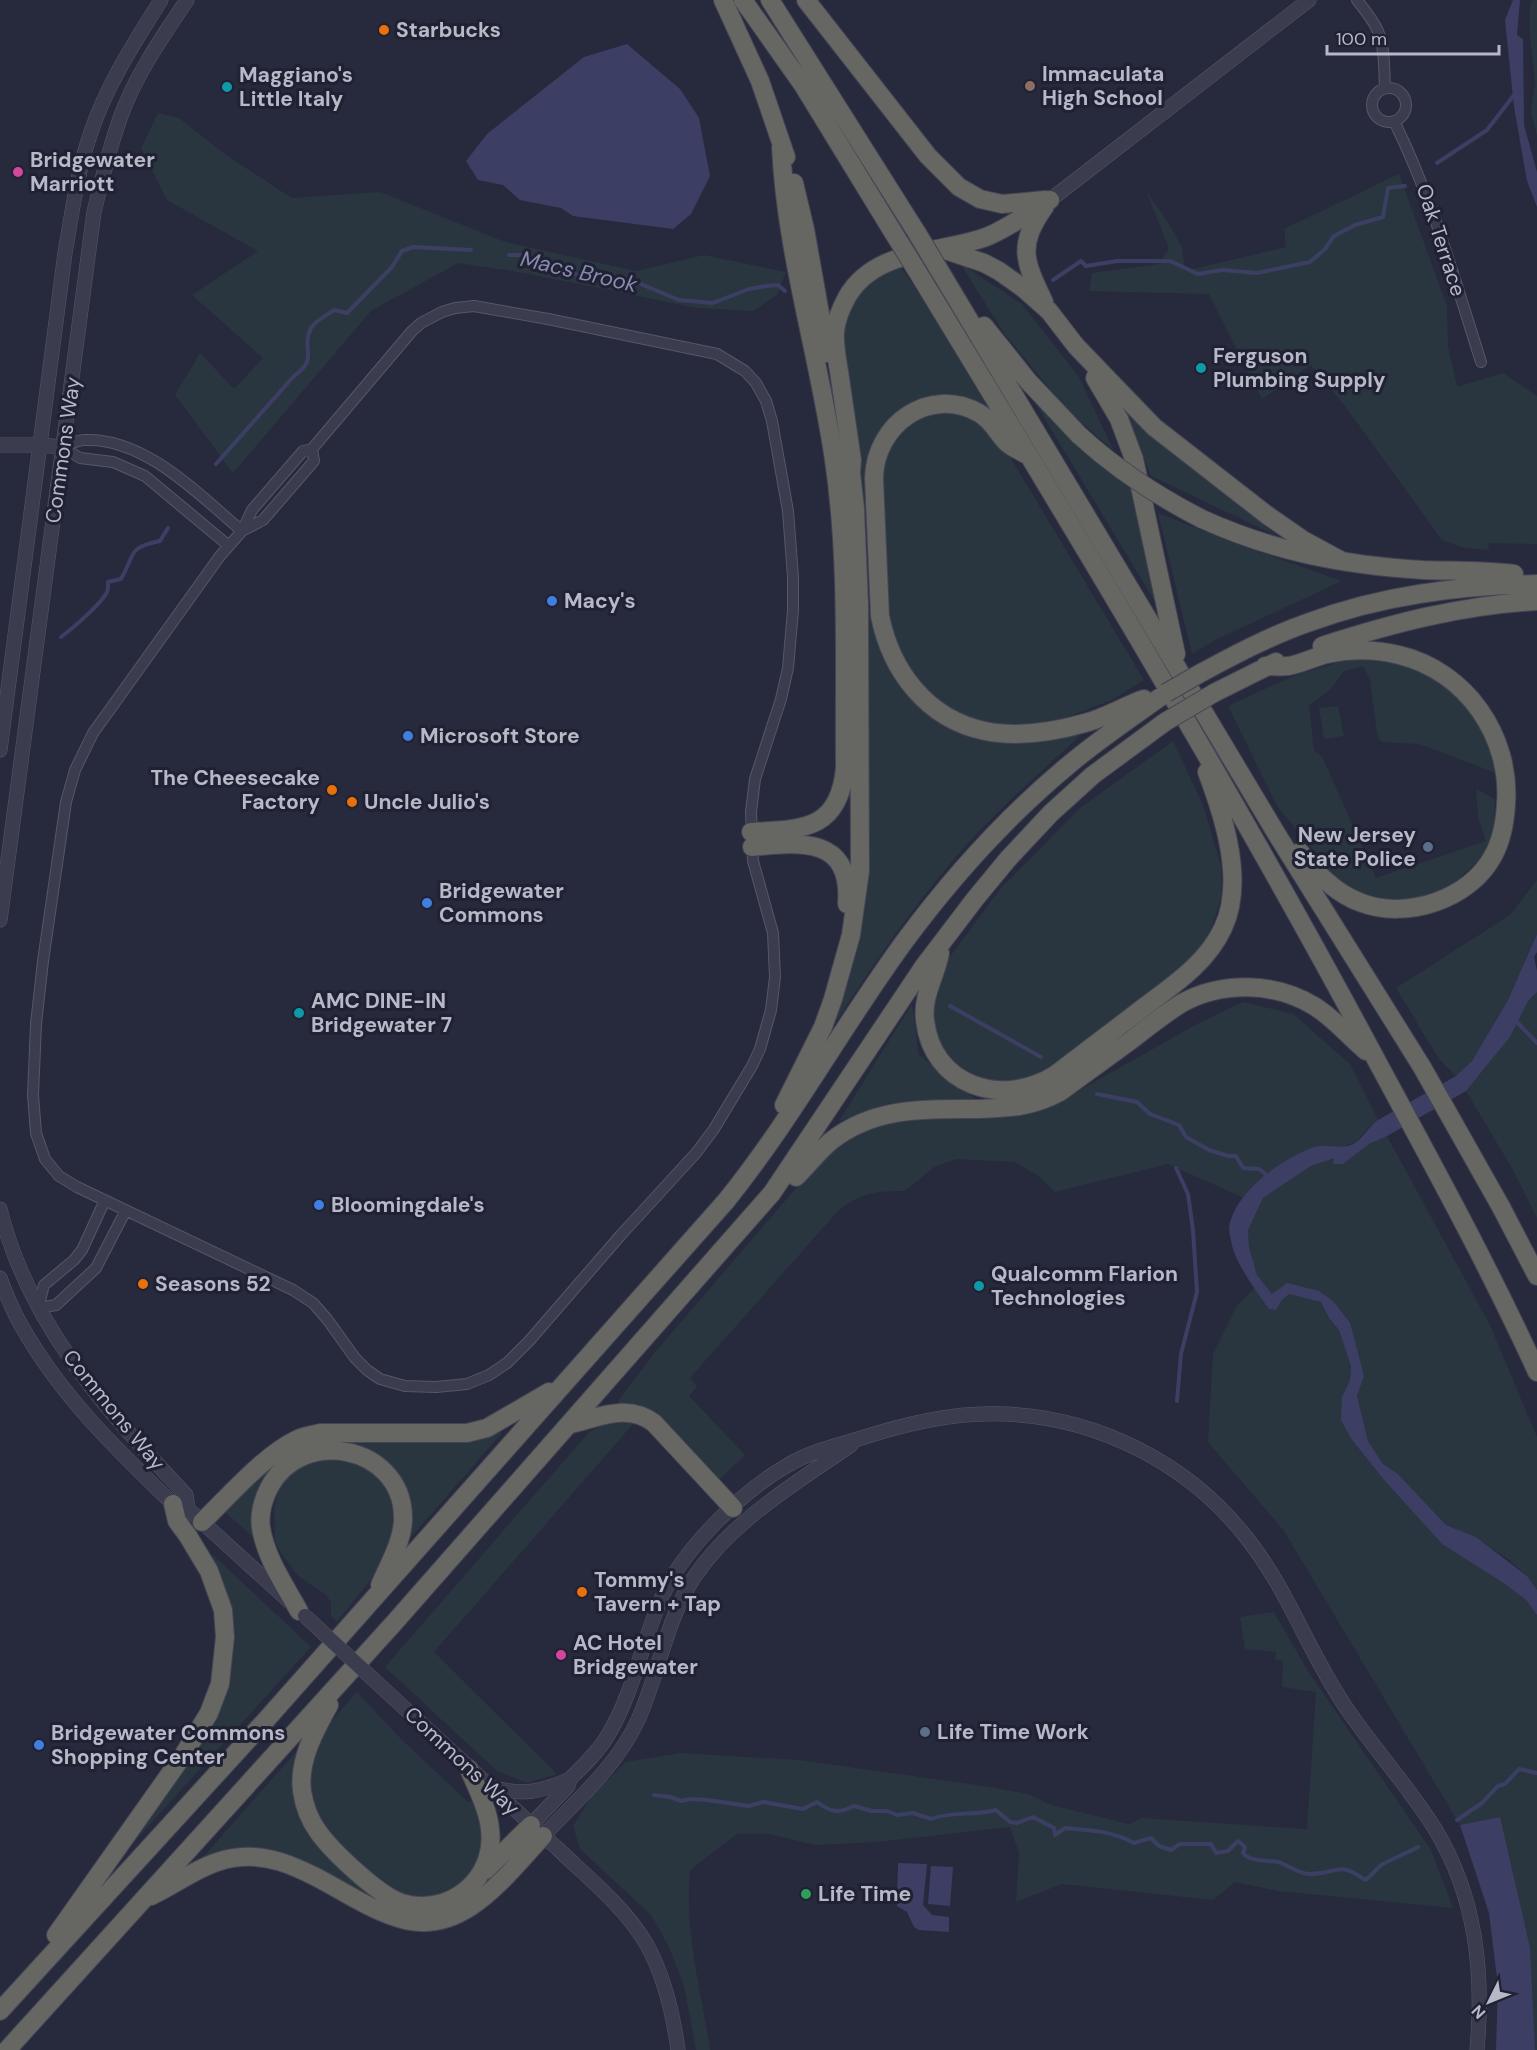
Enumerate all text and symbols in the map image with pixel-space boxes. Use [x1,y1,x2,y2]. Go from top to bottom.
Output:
place label: Starbucks [396,16,501,44]
scale bar [1327,18,1500,56]
marker: Starbucks [377,23,391,37]
text: 100 m [1336,27,1387,51]
place label: Immaculata High School [1042,60,1164,112]
place label: Maggiano's Little Italy [239,61,353,113]
marker: Immaculata High School [1023,79,1037,93]
marker: Maggiano's Little Italy [220,80,234,94]
place label: Bridgewater Marriott [30,146,155,198]
marker: Bridgewater Marriott [11,165,25,179]
street label: Oak Terrace [1410,180,1472,300]
water label: Macs Brook [518,244,641,299]
place label: Ferguson Plumbing Supply [1213,342,1386,394]
marker: Ferguson Plumbing Supply [1194,361,1208,375]
street label: Commons Way [39,375,87,525]
place label: Macy's [564,587,636,615]
marker: Macy's [545,594,559,608]
place label: Microsoft Store [420,722,580,750]
marker: Microsoft Store [401,729,415,743]
place label: The Cheesecake Factory [150,764,320,816]
marker: The Cheesecake Factory [325,783,339,797]
place label: Uncle Julio's [364,788,490,816]
marker: Uncle Julio's [345,795,359,809]
place label: New Jersey State Police [1294,821,1416,873]
marker: New Jersey State Police [1421,840,1435,854]
place label: Bridgewater Commons [439,877,564,929]
marker: Bridgewater Commons [420,896,434,910]
place label: AMC DINE-IN Bridgewater 7 [311,987,452,1039]
marker: AMC DINE-IN Bridgewater 7 [292,1006,306,1020]
place label: Bloomingdale's [331,1191,485,1219]
marker: Bloomingdale's [312,1198,326,1212]
place label: Qualcomm Flarion Technologies [991,1260,1178,1312]
place label: Seasons 52 [155,1270,271,1298]
marker: Seasons 52 [136,1277,150,1291]
marker: Qualcomm Flarion Technologies [972,1279,986,1293]
street label: Commons Way [57,1344,172,1476]
place label: Tommy's Tavern + Tap [594,1566,721,1618]
marker: Tommy's Tavern + Tap [575,1585,589,1599]
place label: AC Hotel Bridgewater [573,1629,698,1681]
marker: AC Hotel Bridgewater [554,1648,568,1662]
street label: Commons Way [398,1700,526,1822]
place label: Life Time Work [937,1718,1089,1746]
place label: Bridgewater Commons Shopping Center [51,1719,285,1771]
marker: Life Time Work [918,1725,932,1739]
marker: Bridgewater Commons Shopping Center [32,1738,46,1752]
place label: Life Time [818,1880,911,1908]
marker: Life Time [799,1887,813,1901]
north arrow [1459,1972,1519,2032]
text: N [1467,2000,1490,2023]

